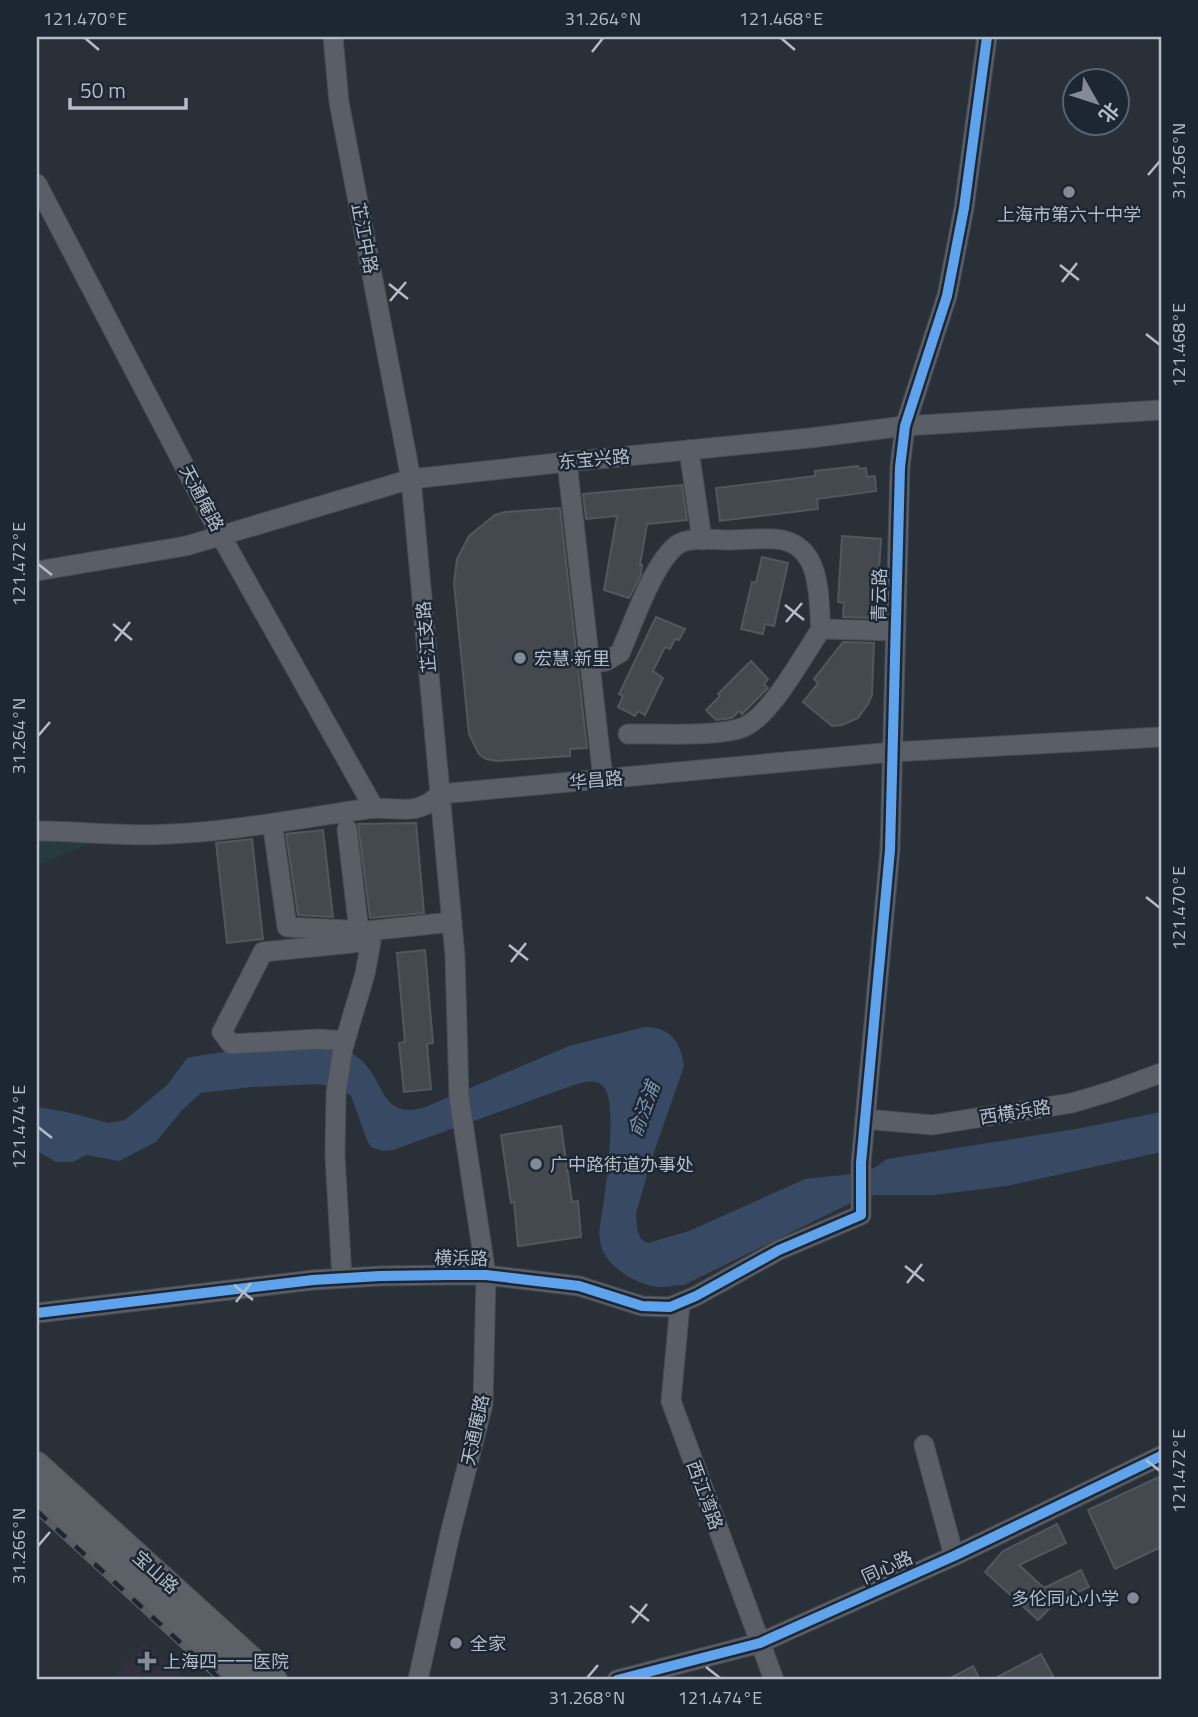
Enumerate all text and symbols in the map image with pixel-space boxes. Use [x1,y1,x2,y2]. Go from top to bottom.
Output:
text: 121.470°E [43,5,127,32]
text: 31.264°N [565,5,641,32]
text: 121.468°E [739,5,823,32]
scale bar [70,66,186,110]
north arrow [1062,66,1132,136]
text: 50 m [80,74,126,106]
text: 北 [1092,96,1127,130]
text: 31.266°N [1165,123,1192,199]
marker: 上海市第六十中学 [1061,184,1077,200]
street label: 芷江中路 [345,200,385,276]
place label: 上海市第六十中学 [997,201,1141,228]
text: 121.468°E [1165,303,1192,387]
street label: 东宝兴路 [557,442,631,476]
street label: 天通庵路 [173,460,231,536]
text: 121.472°E [5,522,32,606]
street label: 青云路 [865,568,893,622]
street label: 芷江支路 [409,600,443,674]
place label: 宏慧·新里 [534,645,610,672]
marker: 宏慧·新里 [512,650,528,666]
text: 31.264°N [5,698,32,774]
street label: 华昌路 [568,764,624,796]
text: 121.470°E [1165,866,1192,950]
water label: 俞泾浦 [620,1074,667,1141]
text: 121.474°E [5,1085,32,1169]
street label: 西横浜路 [977,1093,1053,1131]
place label: 广中路街道办事处 [550,1151,694,1178]
marker: 广中路街道办事处 [528,1156,544,1172]
street label: 横浜路 [434,1244,488,1272]
street label: 天通庵路 [454,1392,496,1468]
text: 121.472°E [1165,1429,1192,1513]
street label: 西江湾路 [680,1457,730,1533]
text: 31.266°N [5,1508,32,1584]
street label: 宝山路 [127,1544,185,1600]
street label: 同心路 [857,1544,917,1590]
place label: 多伦同心小学 [1011,1585,1119,1612]
marker: 多伦同心小学 [1125,1590,1141,1606]
place label: 全家 [470,1630,506,1657]
marker: 全家 [448,1635,464,1651]
place label: 上海四一一医院 [163,1648,289,1675]
marker: 上海四一一医院 [137,1651,157,1671]
text: 31.268°N [549,1684,625,1711]
text: 121.474°E [678,1684,762,1711]

